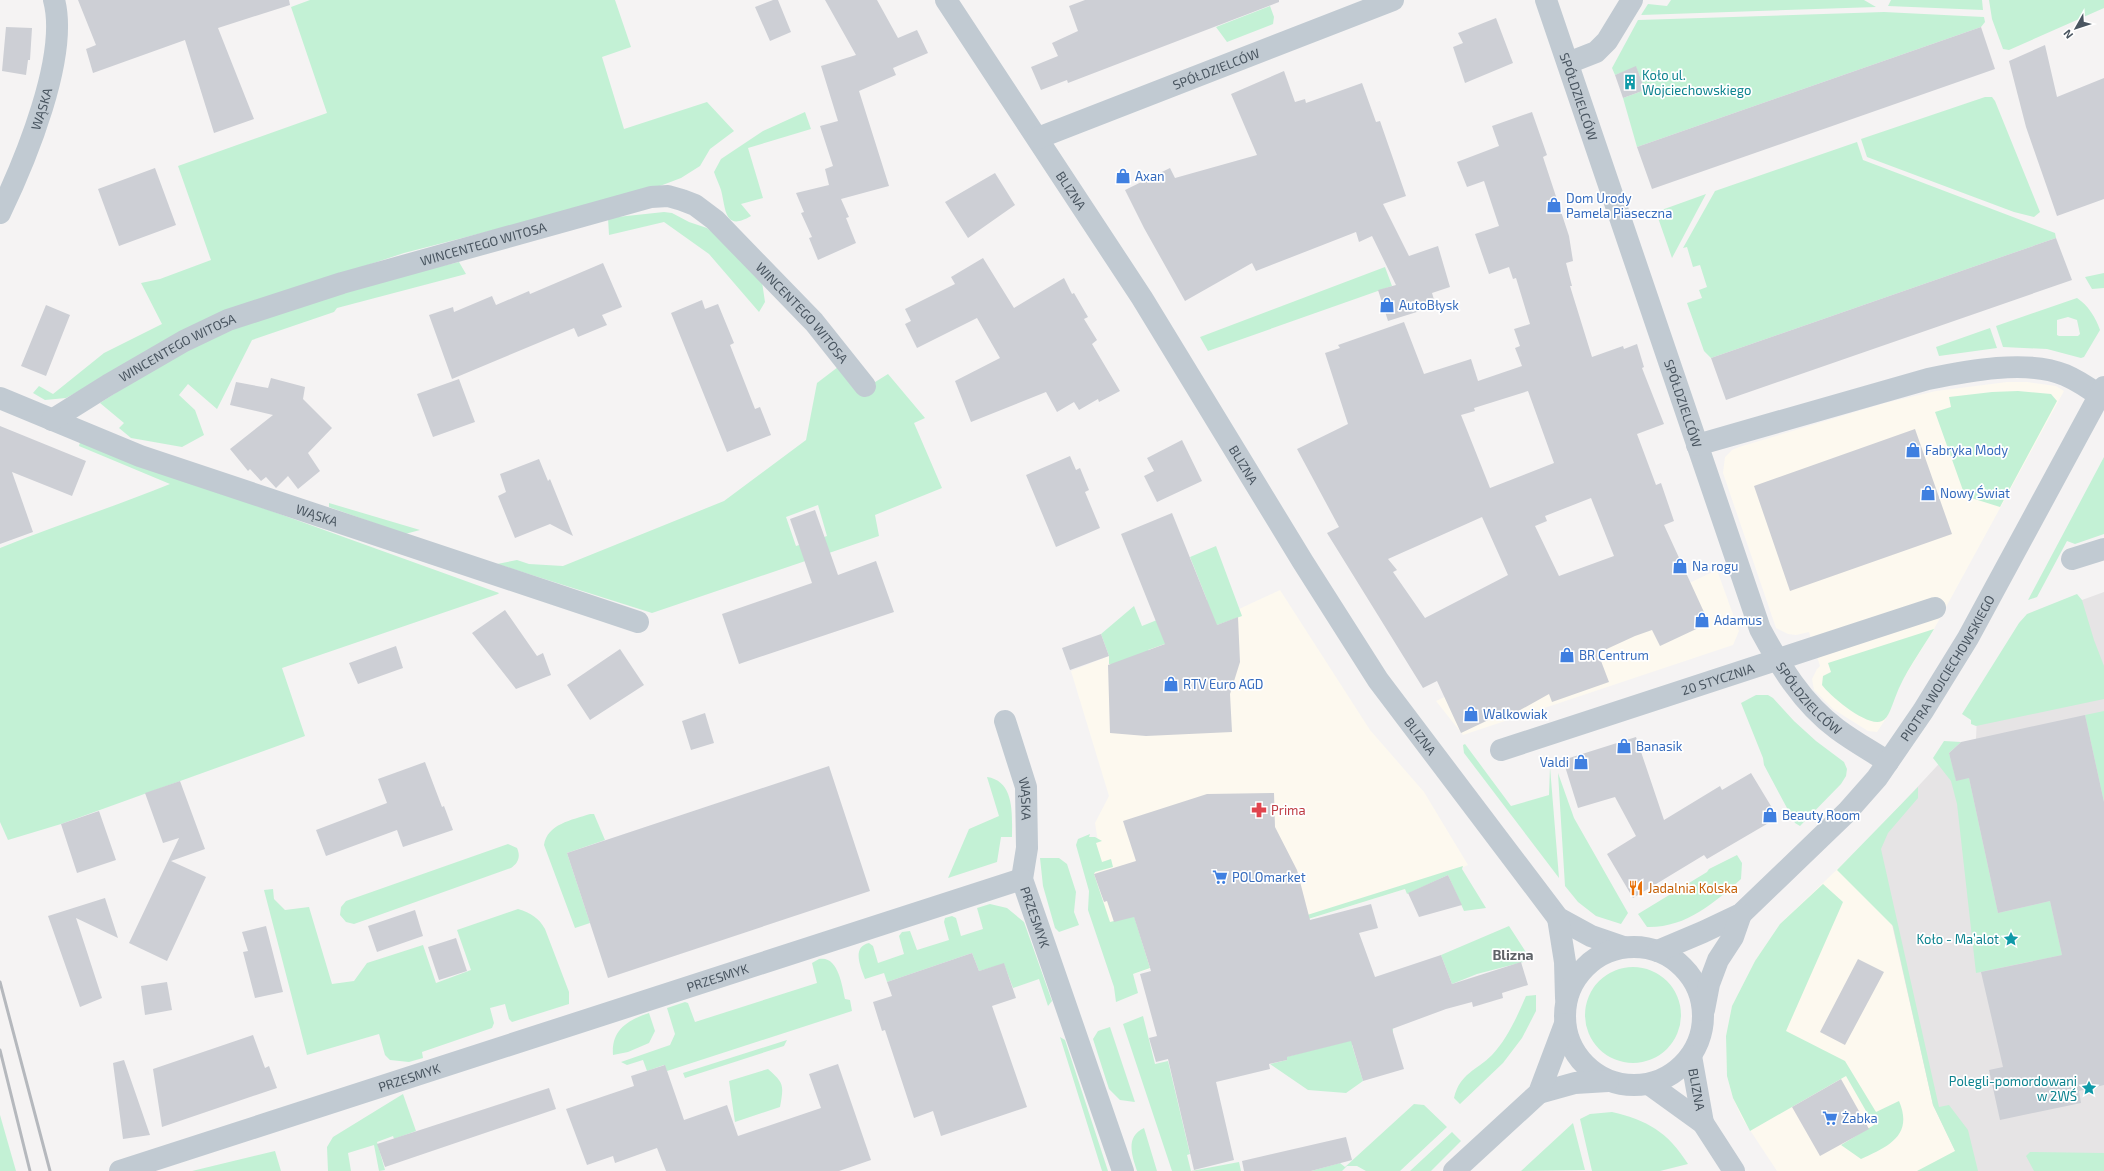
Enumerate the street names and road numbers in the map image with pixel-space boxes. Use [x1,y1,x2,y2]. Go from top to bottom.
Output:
street label: SPÓŁDZIELCÓW [1170,45,1262,93]
street label: SPÓŁDZIELCÓW [1556,51,1601,143]
street label: WĄSKA [27,86,55,132]
street label: BLIZNA [1053,168,1090,213]
street label: WINCENTEGO WITOSA [418,219,548,269]
street label: WINCENTEGO WITOSA [753,259,852,366]
street label: WINCENTEGO WITOSA [116,310,238,385]
street label: SPÓŁDZIELCÓW [1661,357,1706,449]
street label: BLIZNA [1226,442,1262,487]
street label: WĄSKA [294,501,340,529]
street label: PIOTRA WOJCIECHOWSKIEGO [1897,592,1998,744]
street label: SPÓŁDZIELCÓW [1773,659,1845,738]
street label: 20 STYCZNIA [1679,660,1756,698]
street label: BLIZNA [1401,714,1440,758]
street label: WĄSKA [1015,775,1035,820]
street label: PRZESMYK [1017,884,1053,950]
street label: PRZESMYK [685,960,751,995]
street label: PRZESMYK [376,1060,442,1095]
street label: BLIZNA [1685,1067,1709,1112]

